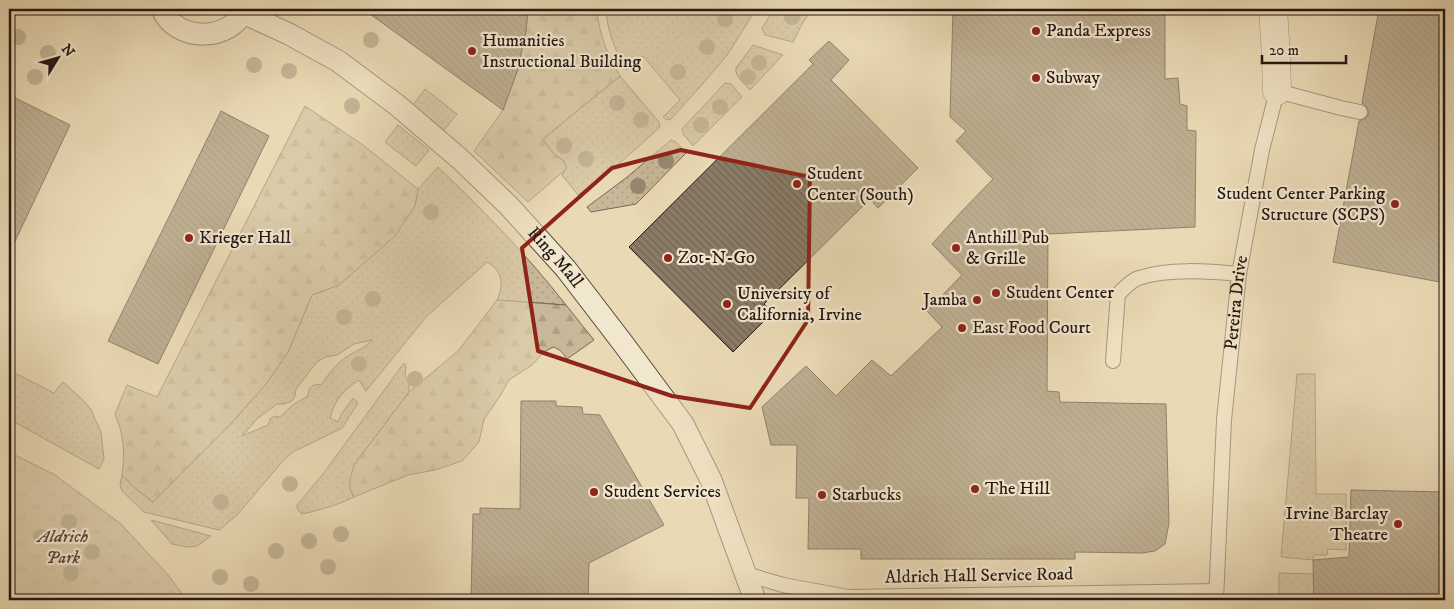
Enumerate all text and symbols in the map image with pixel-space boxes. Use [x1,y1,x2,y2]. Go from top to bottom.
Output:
place label: Panda Express [1046,20,1151,42]
marker: Panda Express [1030,25,1042,37]
place label: Humanities Instructional Building [482,30,641,73]
north arrow [32,32,82,82]
scale bar [1262,32,1345,64]
text: N [57,41,79,61]
text: 20 m [1269,41,1299,60]
marker: Humanities Instructional Building [466,45,478,57]
place label: Subway [1046,67,1101,89]
marker: Subway [1030,72,1042,84]
place label: Student Center (South) [807,163,914,206]
marker: Student Center (South) [791,178,803,190]
place label: Student Center Parking Structure (SCPS) [1217,183,1385,226]
marker: Student Center Parking Structure (SCPS) [1389,198,1401,210]
street label: Ring Mall [522,223,588,293]
place label: Krieger Hall [199,227,291,249]
place label: Anthill Pub & Grille [966,227,1049,270]
marker: Krieger Hall [183,232,195,244]
marker: Anthill Pub & Grille [950,242,962,254]
place label: Zot-N-Go [678,247,755,269]
marker: Zot-N-Go [662,252,674,264]
street label: Pereira Drive [1220,254,1253,351]
place label: Student Center [1006,282,1114,304]
place label: University of California, Irvine [737,283,862,326]
marker: Student Center [990,287,1002,299]
place label: Jamba [921,289,967,311]
marker: Jamba [971,294,983,306]
marker: University of California, Irvine [721,298,733,310]
place label: East Food Court [972,317,1091,339]
marker: East Food Court [956,322,968,334]
place label: The Hill [985,478,1050,500]
place label: Student Services [604,481,721,503]
marker: The Hill [969,483,981,495]
place label: Starbucks [832,484,901,506]
marker: Student Services [588,486,600,498]
marker: Starbucks [816,489,828,501]
place label: Irvine Barclay Theatre [1285,503,1388,546]
marker: Irvine Barclay Theatre [1392,518,1404,530]
park label: Aldrich Park [36,526,88,569]
street label: Aldrich Hall Service Road [885,563,1073,589]

